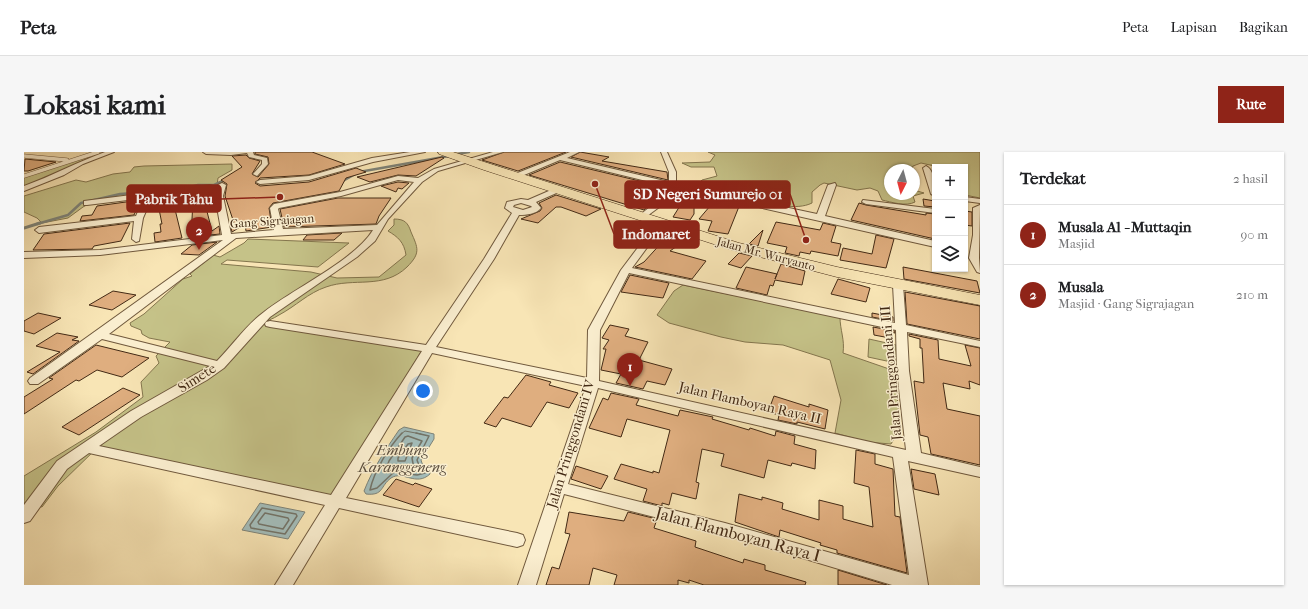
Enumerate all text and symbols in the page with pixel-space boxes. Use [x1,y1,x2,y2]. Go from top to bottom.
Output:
text: Peta [20,17,56,39]
text: Peta [1122,19,1149,36]
text: Lapisan [1171,19,1217,36]
text: Bagikan [1239,19,1288,36]
button: Rute [1218,86,1284,123]
text: Lokasi kami [24,88,166,121]
north arrow [884,164,920,200]
map controls [932,164,968,272]
button: + [932,164,968,200]
text: Terdekat [1020,168,1086,188]
text: 2 hasil [1233,171,1268,186]
callout: SD Negeri Sumurejo 01 [625,181,790,208]
callout: Pabrik Tahu [127,185,221,212]
text: SD Negeri Sumurejo 01 [633,185,783,203]
text: Pabrik Tahu [135,190,213,208]
button: − [932,200,968,236]
street label: Gang Sigrajagan [229,211,315,231]
pin: 2 [186,217,212,250]
text: Musala Al - Muttaqin [1058,218,1192,236]
callout: Indomaret [614,221,699,248]
text: Indomaret [622,225,691,243]
text: 1 [1031,227,1035,242]
text: 90 m [1240,227,1268,242]
street label: Jalan Mr. Wuryanto [714,234,817,274]
button: layers [932,236,968,272]
text: Masjid [1058,236,1095,251]
text: Musala [1058,278,1104,296]
text: 2 [1030,287,1036,302]
text: 210 m [1236,287,1268,302]
text: Masjid · Gang Sigrajagan [1058,296,1194,311]
street label: Jalan Pringgondani III [877,304,905,442]
pin: 1 [617,353,643,386]
street label: Simete [175,360,219,396]
street label: Jalan Pringgondani IV [543,377,599,511]
street label: Jalan Flamboyan Raya II [676,378,823,428]
your location [413,381,433,401]
water label: Embung Karanggeneng [357,441,447,476]
street label: Jalan Flamboyan Raya I [651,502,823,566]

